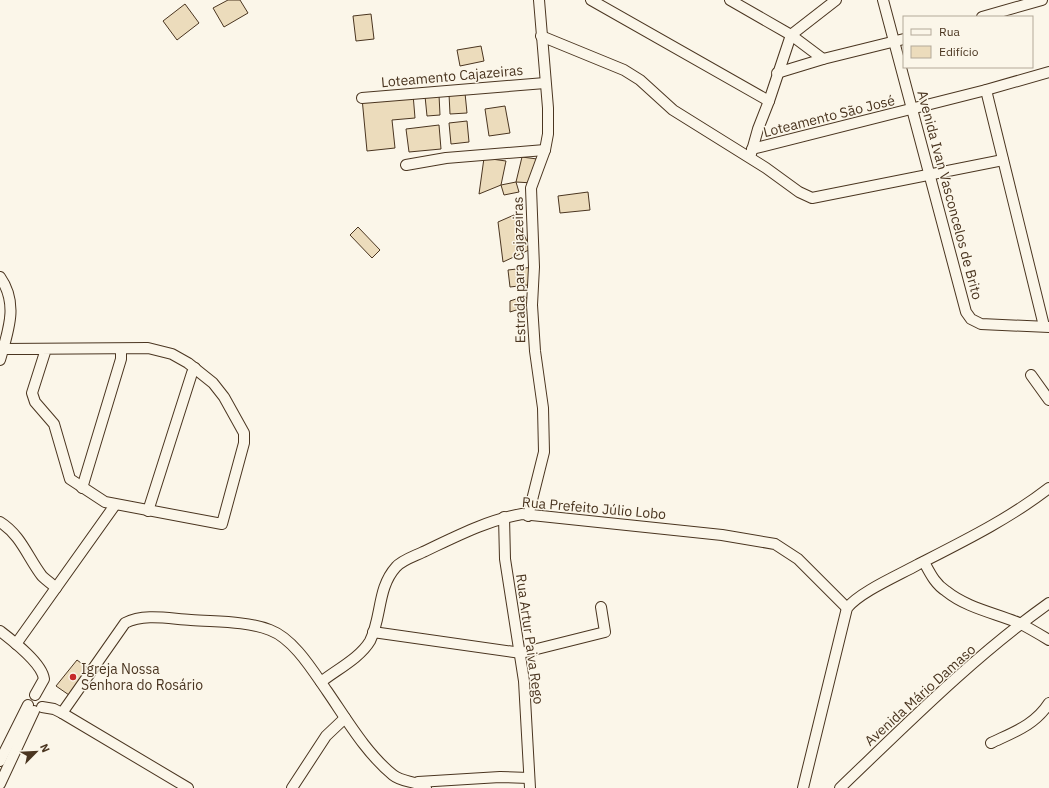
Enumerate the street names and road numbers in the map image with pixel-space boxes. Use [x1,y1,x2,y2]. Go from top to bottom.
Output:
street label: Loteamento Cajazeiras [380,61,524,91]
street label: Avenida Ivan Vasconcelos de Brito [913,88,987,302]
street label: Loteamento São José [761,91,897,141]
street label: Estrada para Cajazeiras [509,196,529,344]
street label: Rua Prefeito Júlio Lobo [521,493,667,523]
street label: Rua Artur Paiva Rego [512,573,548,706]
street label: Avenida Mário Damaso [861,640,979,750]

